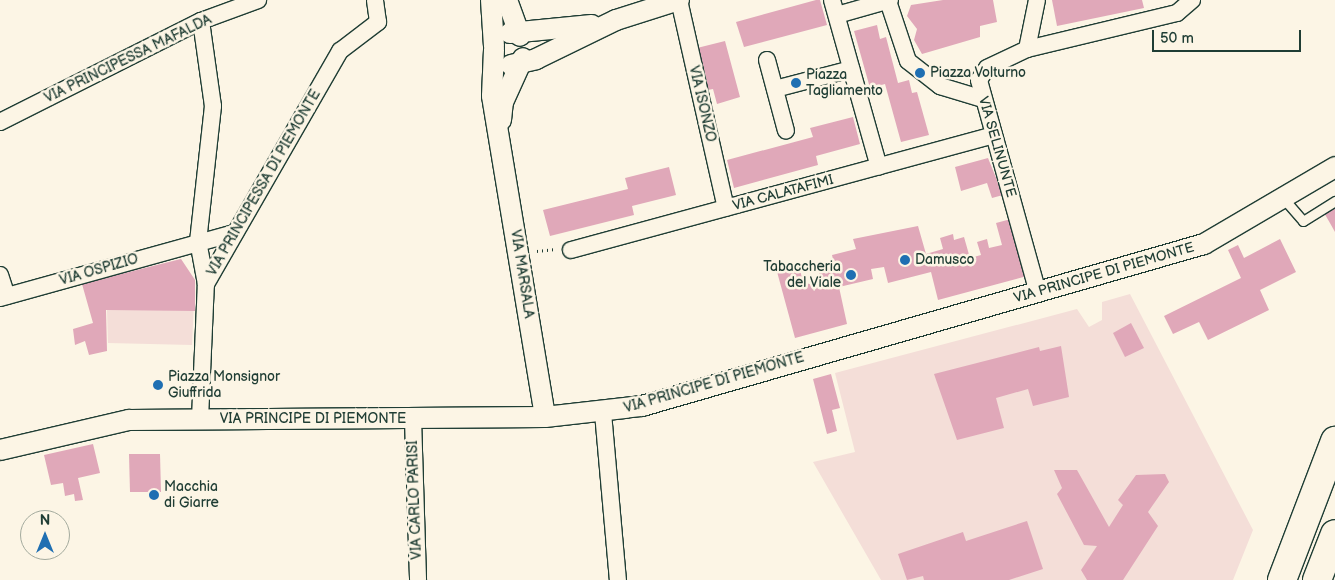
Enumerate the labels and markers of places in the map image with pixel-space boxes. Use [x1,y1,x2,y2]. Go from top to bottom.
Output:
place label: Piazza Volturno [930,65,1026,81]
place label: Piazza Tagliamento [806,67,883,100]
marker: Piazza Volturno [914,67,926,79]
marker: Piazza Tagliamento [790,77,802,89]
place label: Damusco [915,252,975,268]
marker: Damusco [899,254,911,266]
place label: Tabaccheria del Viale [763,259,841,292]
marker: Tabaccheria del Viale [845,269,857,281]
place label: Piazza Monsignor Giuffrida [168,369,280,402]
marker: Piazza Monsignor Giuffrida [152,379,164,391]
place label: Macchia di Giarre [164,479,219,512]
marker: Macchia di Giarre [148,489,160,501]

